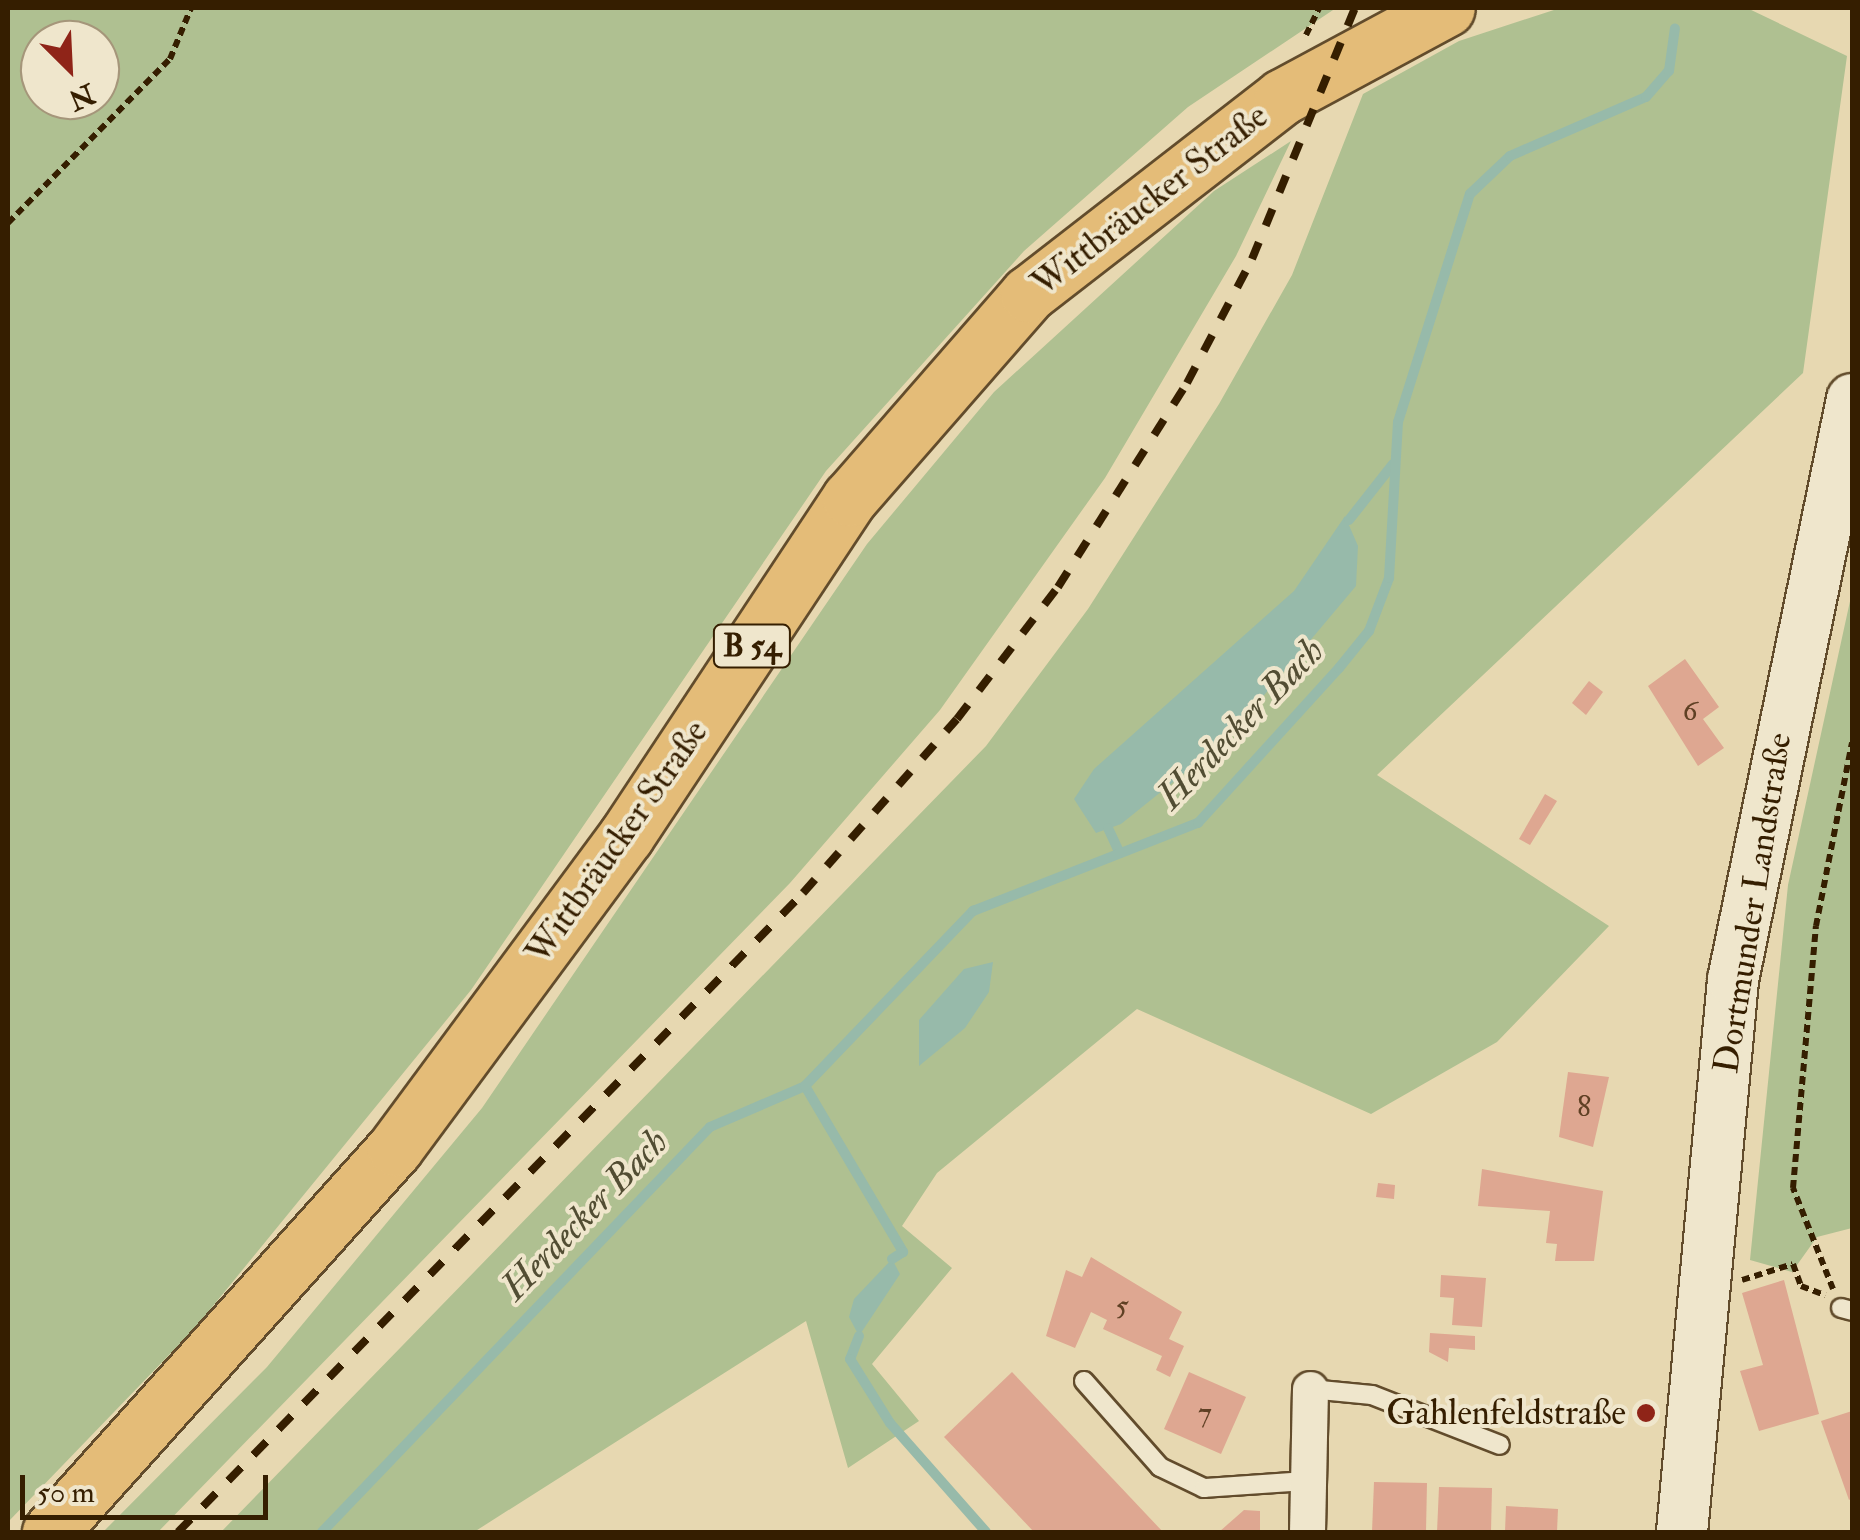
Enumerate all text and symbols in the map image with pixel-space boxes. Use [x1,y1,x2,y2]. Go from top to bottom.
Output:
north arrow [20,20,120,120]
text: N [63,75,100,117]
street label: Wittbräucker Straße [1024,95,1276,305]
road number: B 54 [712,619,792,673]
water label: Herdecker Bach [1148,629,1334,819]
house number: 6 [1682,693,1698,729]
street label: Wittbräucker Straße [517,712,717,972]
street label: Dortmunder Landstraße [1705,730,1801,1076]
house number: 8 [1577,1089,1591,1125]
water label: Herdecker Bach [492,1120,678,1310]
house number: 5 [1115,1288,1129,1324]
place label: Gahlenfeldstraße [1386,1392,1626,1434]
house number: 7 [1198,1395,1212,1431]
marker: Gahlenfeldstraße [1635,1402,1657,1424]
scale bar [25,1455,272,1517]
text: 50 m [37,1474,95,1511]

